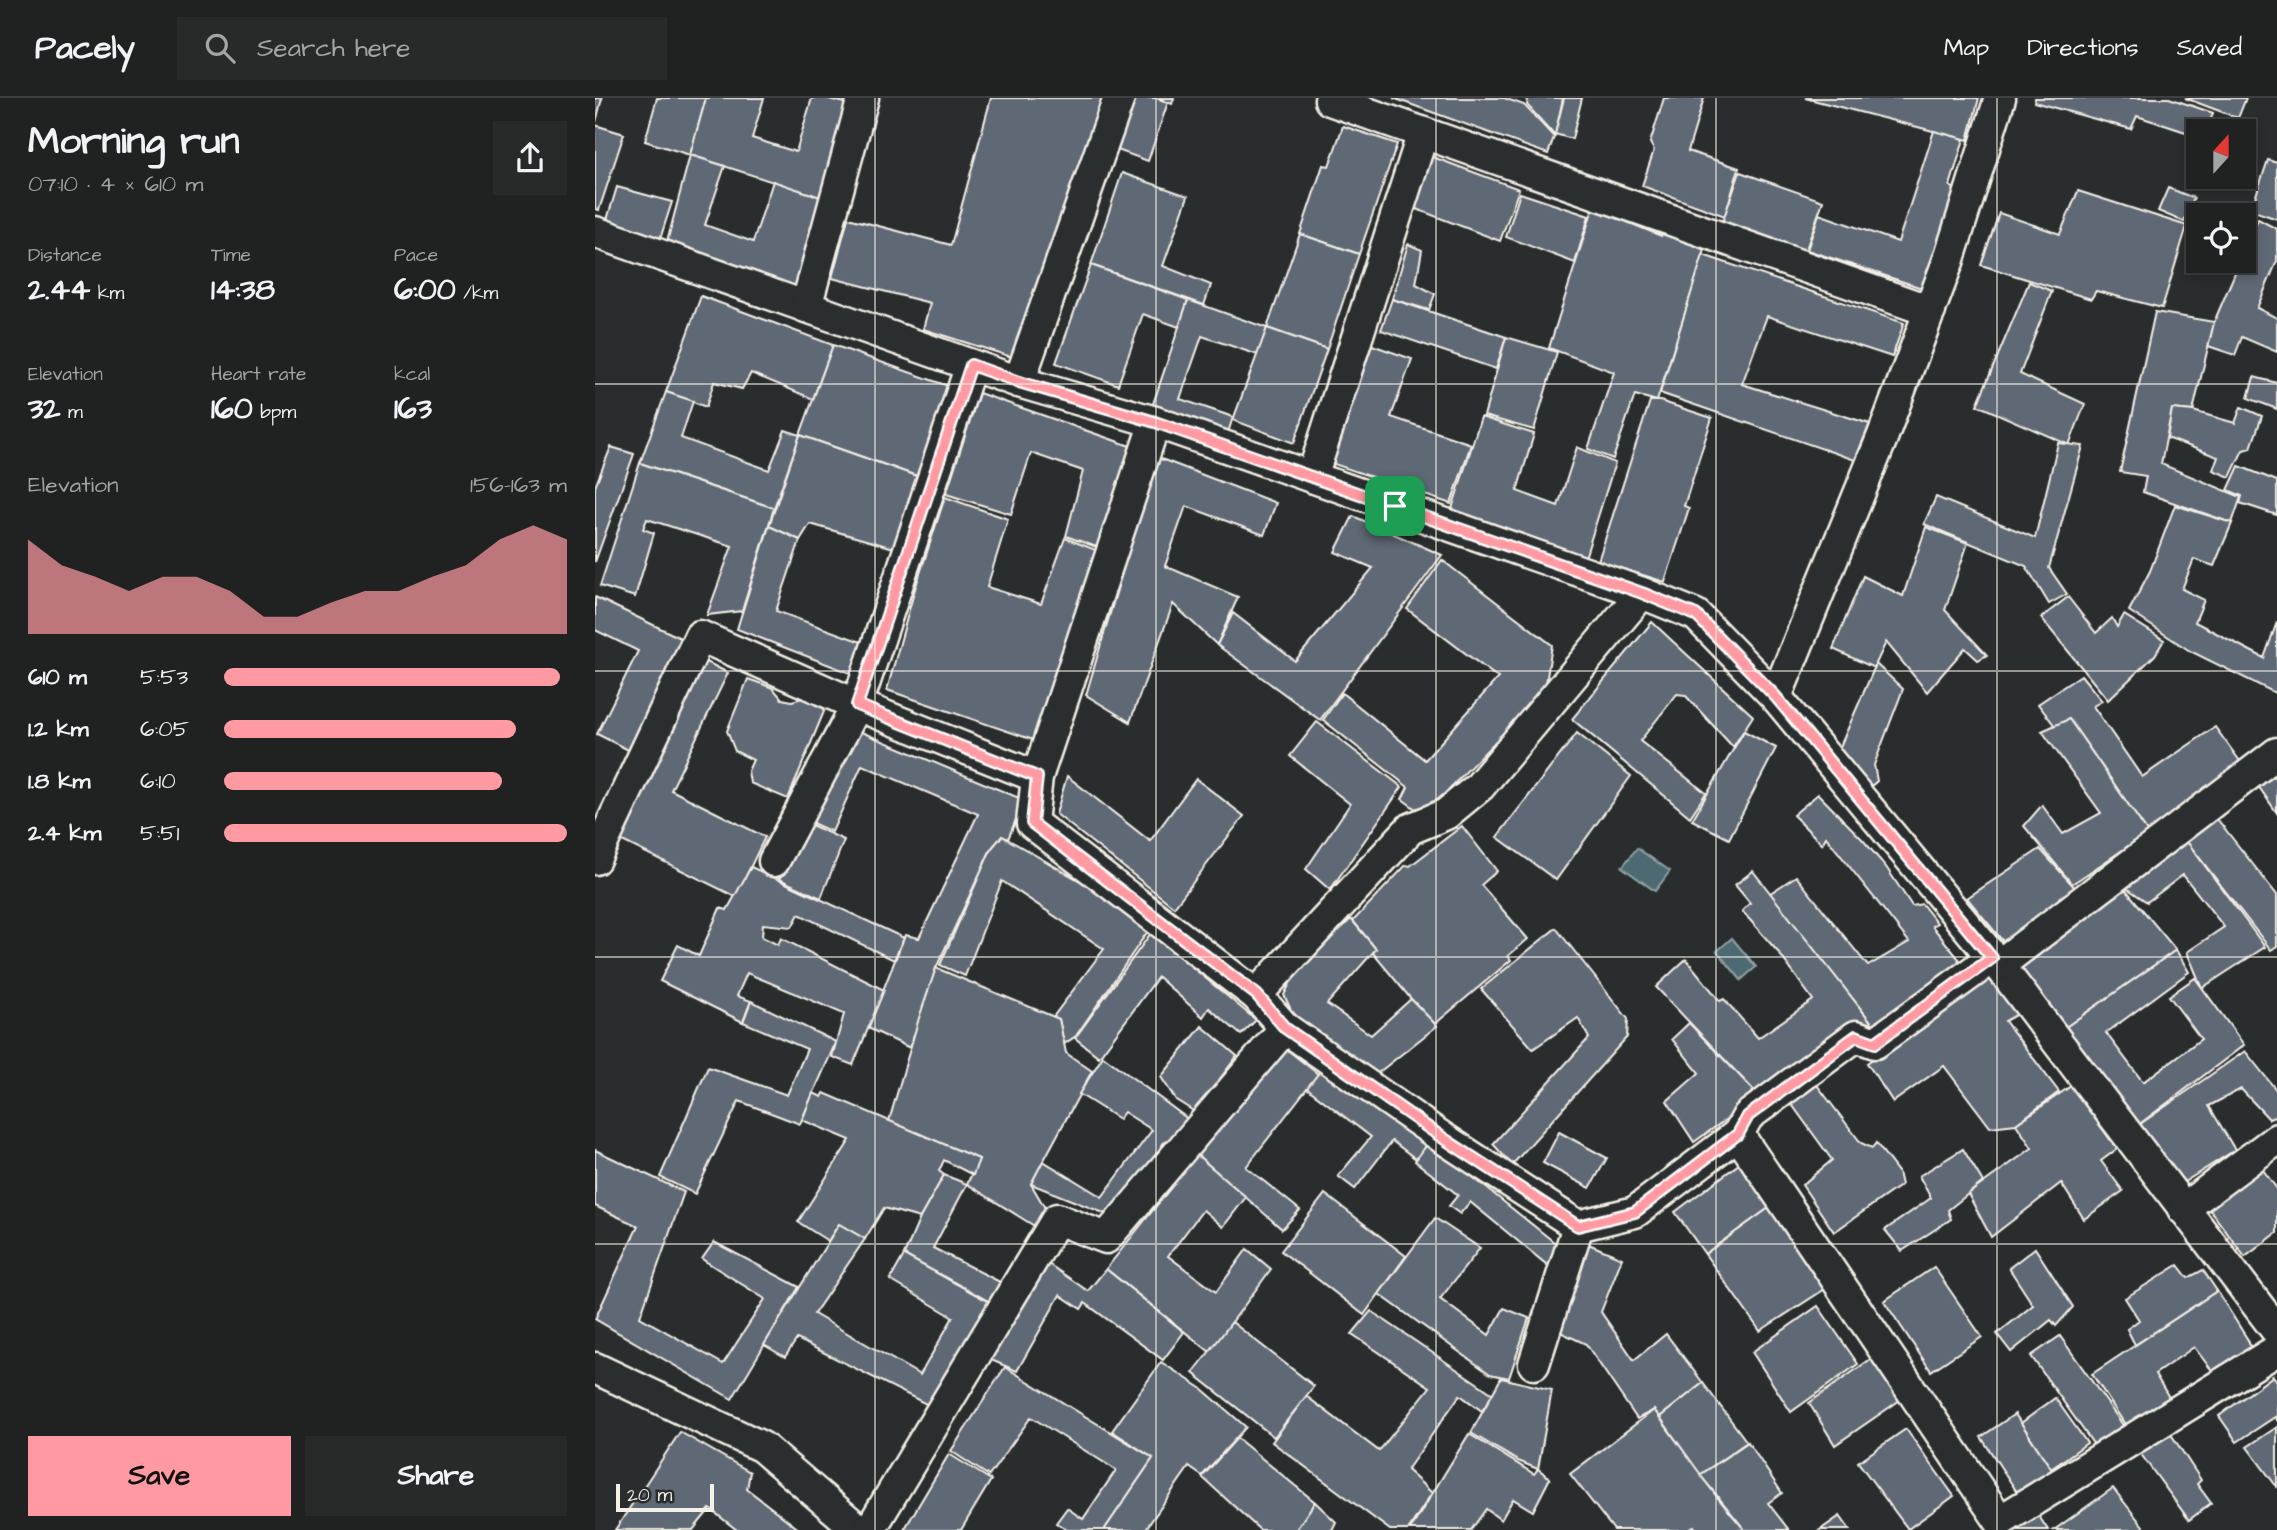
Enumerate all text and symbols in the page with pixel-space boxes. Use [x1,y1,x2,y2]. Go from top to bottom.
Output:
search box [177,17,667,80]
text: Pacely [35,25,135,71]
icon: search [201,29,239,67]
text: Search here [257,30,410,66]
text: Map [1944,31,1989,65]
text: Directions [2027,31,2139,65]
text: Saved [2177,31,2242,65]
text: Morning run [28,116,240,168]
north arrow [2186,119,2256,189]
map controls [2186,119,2256,273]
button: share [493,121,567,195]
text: 07:10 · 4 × 610 m [28,168,204,200]
button: locate [2186,203,2256,273]
text: Distance [28,242,102,269]
text: Time [211,242,251,269]
text: Pace [394,242,438,269]
text: 2.44 [28,269,90,311]
text: 14:38 [211,269,275,311]
text: 6:00 [394,269,456,311]
text: km [90,280,124,307]
text: /km [456,280,498,307]
text: Elevation [28,361,103,388]
text: Heart rate [211,361,306,388]
text: kcal [394,361,430,388]
text: 32 [28,388,60,430]
text: 160 [211,388,253,430]
text: 163 [394,388,432,430]
text: m [60,399,83,426]
text: bpm [253,399,296,426]
text: Elevation [28,469,119,501]
text: 156–163 m [470,469,567,501]
pin [1365,476,1425,536]
icon: arrive [1376,487,1414,525]
text: 610 m [28,661,87,693]
text: 5:53 [140,661,188,693]
text: 1.2 km [28,713,89,745]
text: 6:05 [140,713,189,745]
text: 1.8 km [28,765,90,797]
text: 6:10 [140,765,176,797]
text: 2.4 km [28,817,101,849]
text: 5:51 [140,817,179,849]
button: Save [28,1436,291,1516]
button: Share [305,1436,567,1516]
scale bar [616,1481,714,1513]
text: 20 m [627,1482,672,1509]

